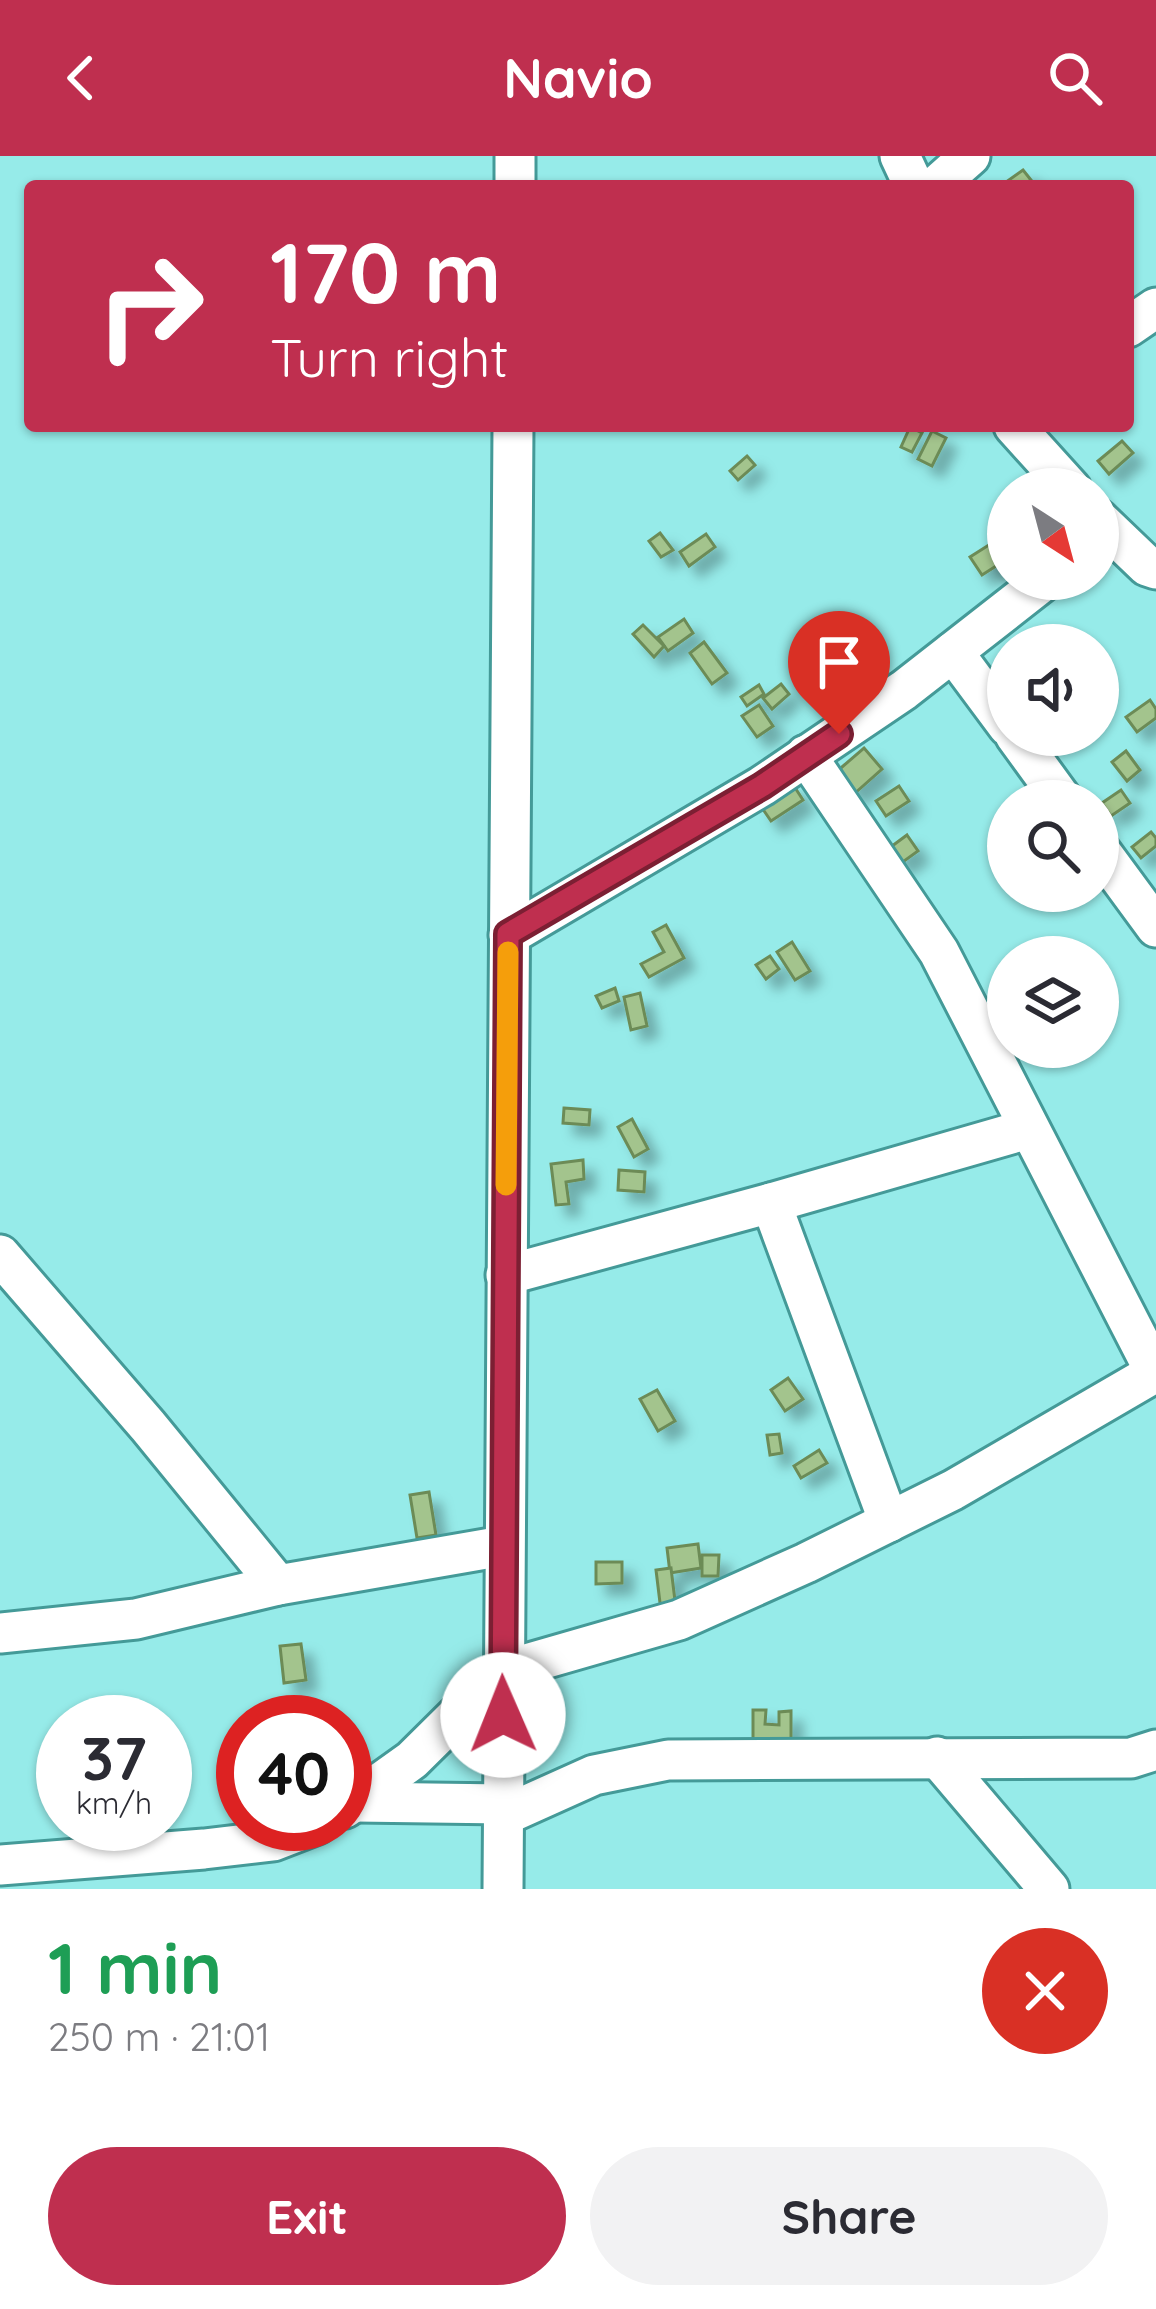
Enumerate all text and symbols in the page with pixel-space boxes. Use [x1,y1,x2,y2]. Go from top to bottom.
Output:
text: Navio [503,44,653,112]
icon: back [48,45,114,111]
icon: search [1042,45,1108,111]
text: 170 m [270,219,501,324]
icon: right [72,228,228,384]
text: Turn right [270,323,509,391]
north arrow [987,468,1119,600]
map controls [987,468,1119,1068]
pin [788,611,890,734]
button: sound [987,624,1119,756]
icon: arrive [806,629,872,695]
button: search [987,780,1119,912]
button: layers [987,936,1119,1068]
position arrow [440,1652,566,1778]
speed limit sign: 40 [216,1695,372,1851]
text: 37 [81,1720,147,1795]
text: km/h [76,1784,152,1822]
text: 1 min [48,1922,222,2012]
button: close [982,1928,1108,2054]
text: 250 m · 21:01 [48,2012,270,2061]
button: Exit [48,2147,566,2285]
button: Share [590,2147,1108,2285]

